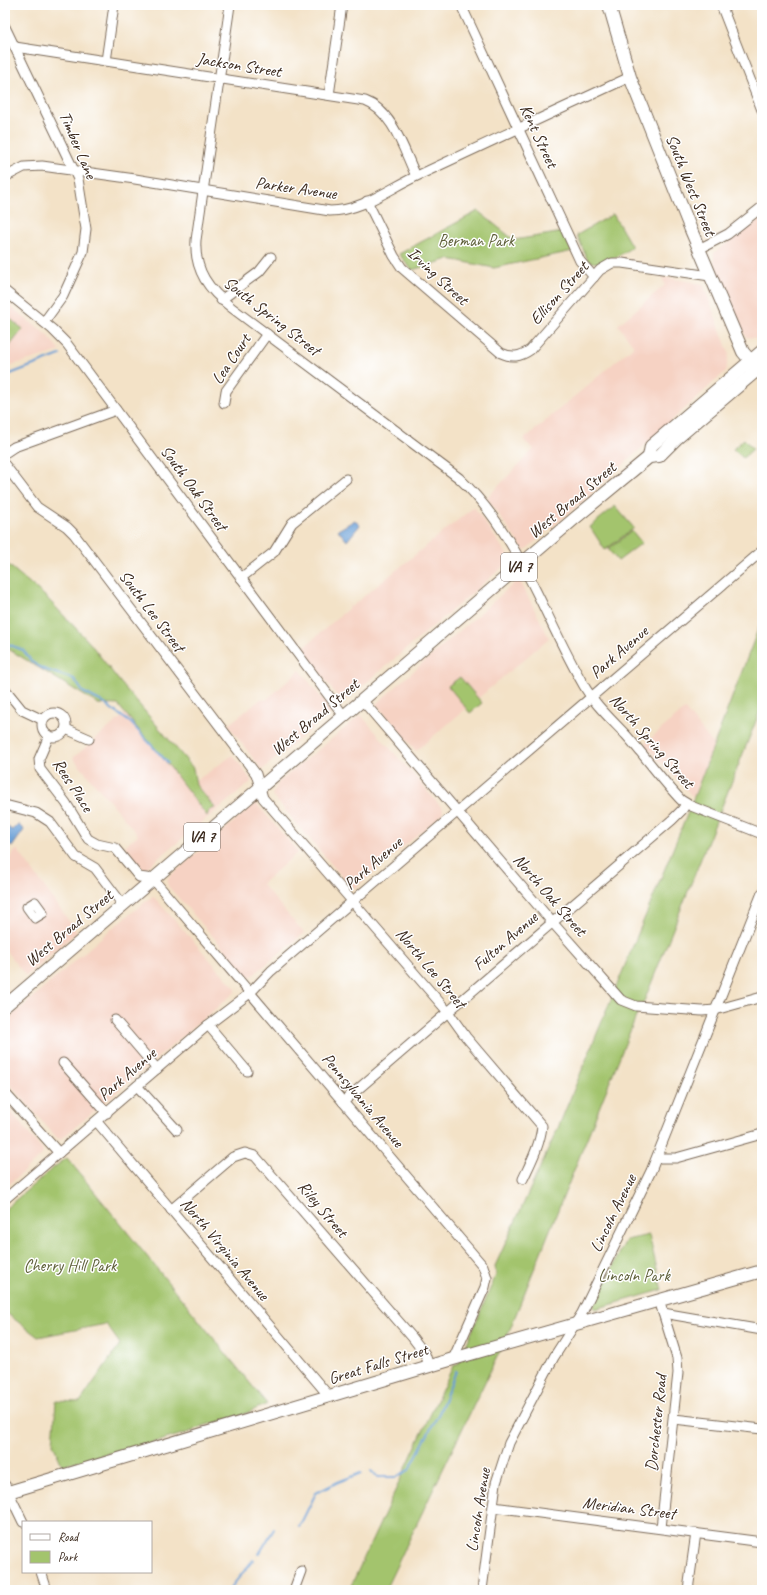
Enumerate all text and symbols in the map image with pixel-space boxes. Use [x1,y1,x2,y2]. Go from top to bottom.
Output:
street label: Jackson Street [194,48,285,82]
street label: Kent Street [515,101,564,173]
street label: Timber Lane [54,108,102,183]
street label: South West Street [661,131,722,241]
street label: Parker Avenue [254,172,339,204]
park label: Berman Park [438,230,516,251]
street label: Irving Street [403,242,475,311]
street label: Ellison Street [525,255,595,329]
street label: South Spring Street [220,272,326,362]
street label: Lea Court [207,328,257,388]
street label: South Oak Street [156,441,233,537]
street label: West Broad Street [524,456,622,543]
road number: VA 7 [501,553,537,581]
street label: South Lee Street [115,566,191,658]
street label: Park Avenue [586,620,653,683]
street label: West Broad Street [267,673,365,760]
street label: North Spring Street [605,689,700,794]
street label: Rees Place [48,754,99,817]
road number: VA 7 [184,823,220,851]
street label: Park Avenue [340,831,407,894]
street label: North Oak Street [509,850,593,942]
street label: West Broad Street [21,884,119,971]
street label: Fulton Avenue [468,906,543,975]
street label: North Lee Street [391,924,472,1014]
street label: Park Avenue [94,1042,161,1105]
street label: Pennsylvania Avenue [317,1048,410,1153]
street label: Lincoln Avenue [585,1169,641,1255]
street label: Riley Street [293,1176,354,1243]
street label: North Virginia Avenue [176,1193,275,1306]
park label: Cherry Hill Park [24,1255,118,1276]
park label: Lincoln Park [598,1265,671,1286]
street label: Great Falls Street [326,1338,433,1389]
street label: Dorchester Road [640,1371,672,1472]
street label: Lincoln Avenue [461,1465,495,1553]
street label: Meridian Street [581,1492,679,1524]
legend [22,1521,152,1573]
text: Road [58,1529,80,1545]
text: Park [58,1549,79,1565]

